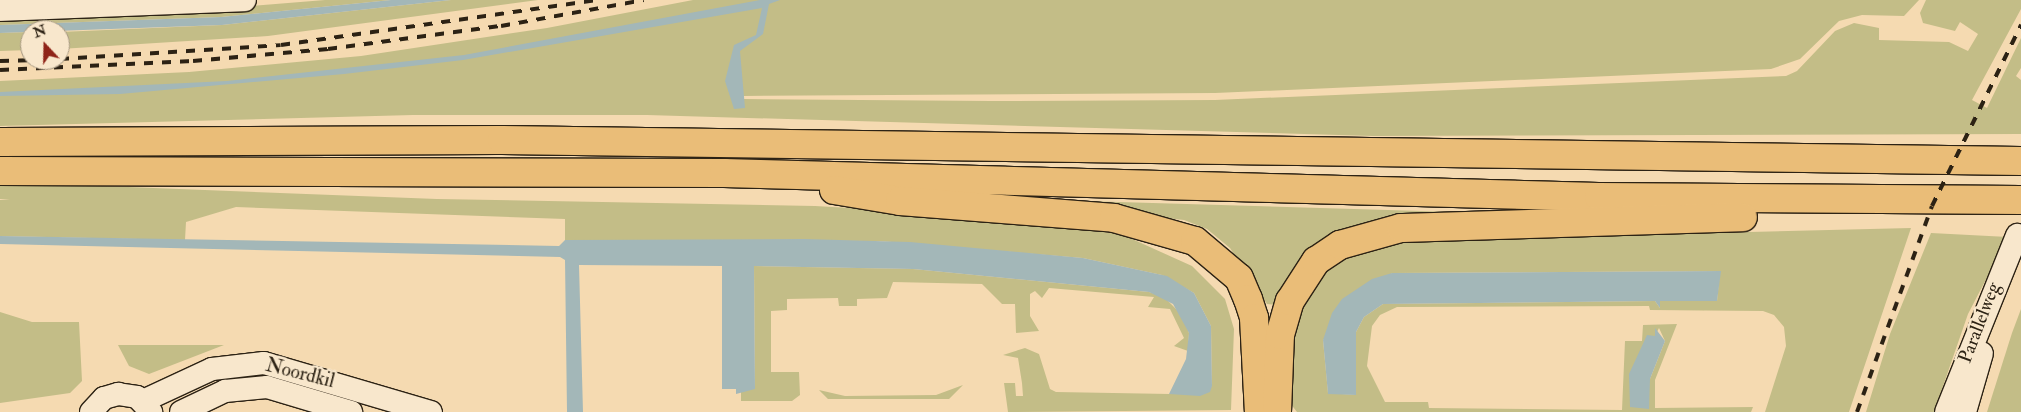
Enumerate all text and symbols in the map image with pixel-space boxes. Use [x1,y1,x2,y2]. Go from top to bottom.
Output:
north arrow [20,20,70,70]
text: N [31,21,49,42]
street label: Parallelweg [1954,279,2006,367]
street label: Noordkil [263,354,337,394]

